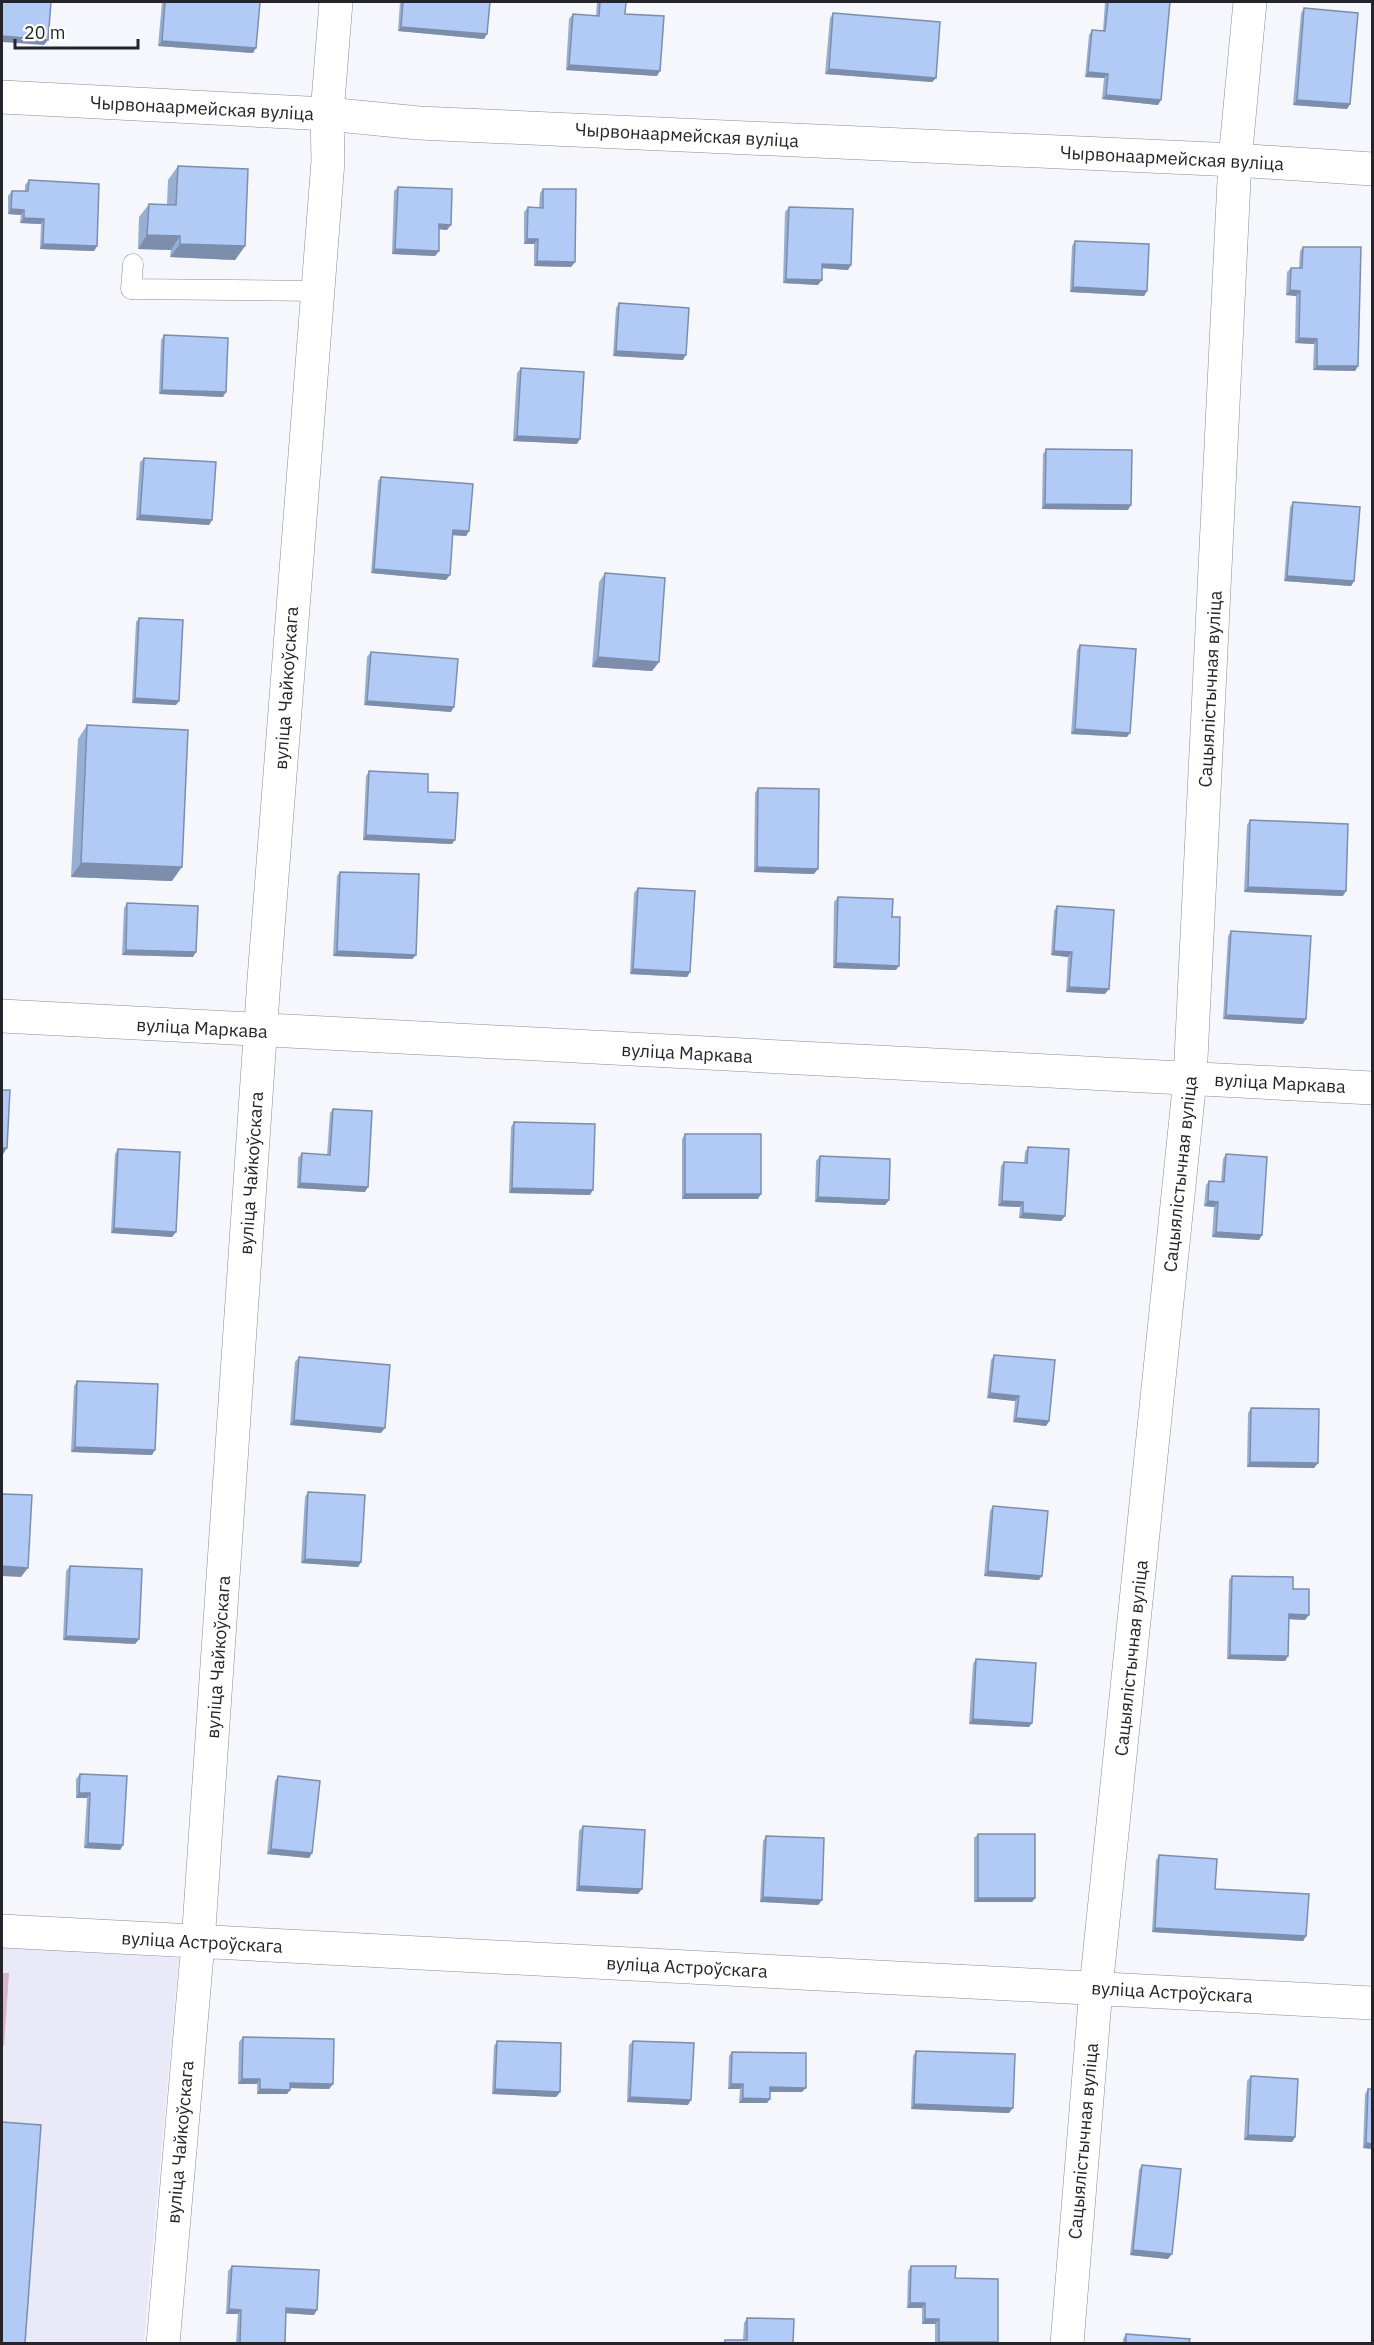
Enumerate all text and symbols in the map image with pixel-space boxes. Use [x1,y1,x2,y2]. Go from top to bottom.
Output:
scale bar [15,12,138,50]
text: 20 m [24,21,66,44]
street label: Чырвонаармейская вуліца [89,91,315,125]
street label: Чырвонаармейская вуліца [574,118,800,152]
street label: Чырвонаармейская вуліца [1059,141,1285,175]
street label: Сацыялістычная вуліца [1193,590,1227,788]
street label: вуліца Чайкоўскага [269,605,303,770]
street label: вуліца Маркава [136,1013,269,1043]
street label: вуліца Маркава [621,1038,754,1068]
street label: вуліца Маркава [1214,1068,1347,1098]
street label: Сацыялістычная вуліца [1158,1074,1202,1273]
street label: вуліца Чайкоўскага [234,1090,268,1255]
street label: Сацыялістычная вуліца [1109,1558,1153,1757]
street label: вуліца Чайкоўскага [201,1574,235,1739]
street label: вуліца Астроўскага [121,1926,284,1958]
street label: вуліца Астроўскага [606,1951,769,1983]
street label: вуліца Астроўскага [1091,1976,1254,2008]
street label: Сацыялістычная вуліца [1063,2041,1103,2240]
street label: вуліца Чайкоўскага [161,2059,199,2224]

